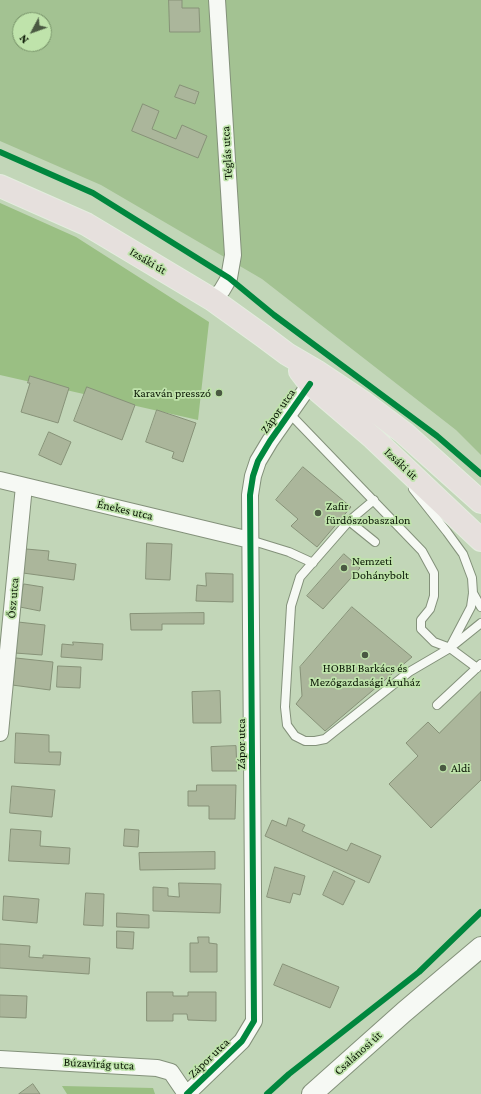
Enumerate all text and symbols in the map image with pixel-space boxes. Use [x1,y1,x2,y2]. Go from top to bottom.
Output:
north arrow [12,12,52,52]
text: N [17,32,31,46]
street label: Téglás utca [218,126,236,180]
street label: Izsáki út [127,244,169,278]
place label: Karaván presszó [133,386,211,400]
street label: Zápor utca [257,386,299,436]
marker: Karaván presszó [214,388,224,398]
street label: Izsáki út [381,445,421,483]
street label: Énekes utca [96,497,154,523]
place label: Zafir fürdőszobaszalon [326,499,411,527]
marker: Zafir fürdőszobaszalon [313,508,323,518]
place label: Nemzeti Dohánybolt [352,554,409,582]
marker: Nemzeti Dohánybolt [339,563,349,573]
street label: Ősz utca [4,577,22,619]
marker: HOBBI Barkács és Mezőgazdasági Áruház [360,650,370,660]
place label: HOBBI Barkács és Mezőgazdasági Áruház [310,661,420,689]
street label: Zápor utca [234,718,248,770]
place label: Aldi [451,761,470,775]
marker: Aldi [438,763,448,773]
street label: Csalánosi út [331,1028,385,1078]
street label: Zápor utca [186,1035,232,1081]
street label: Búzavirág utca [63,1055,135,1073]

